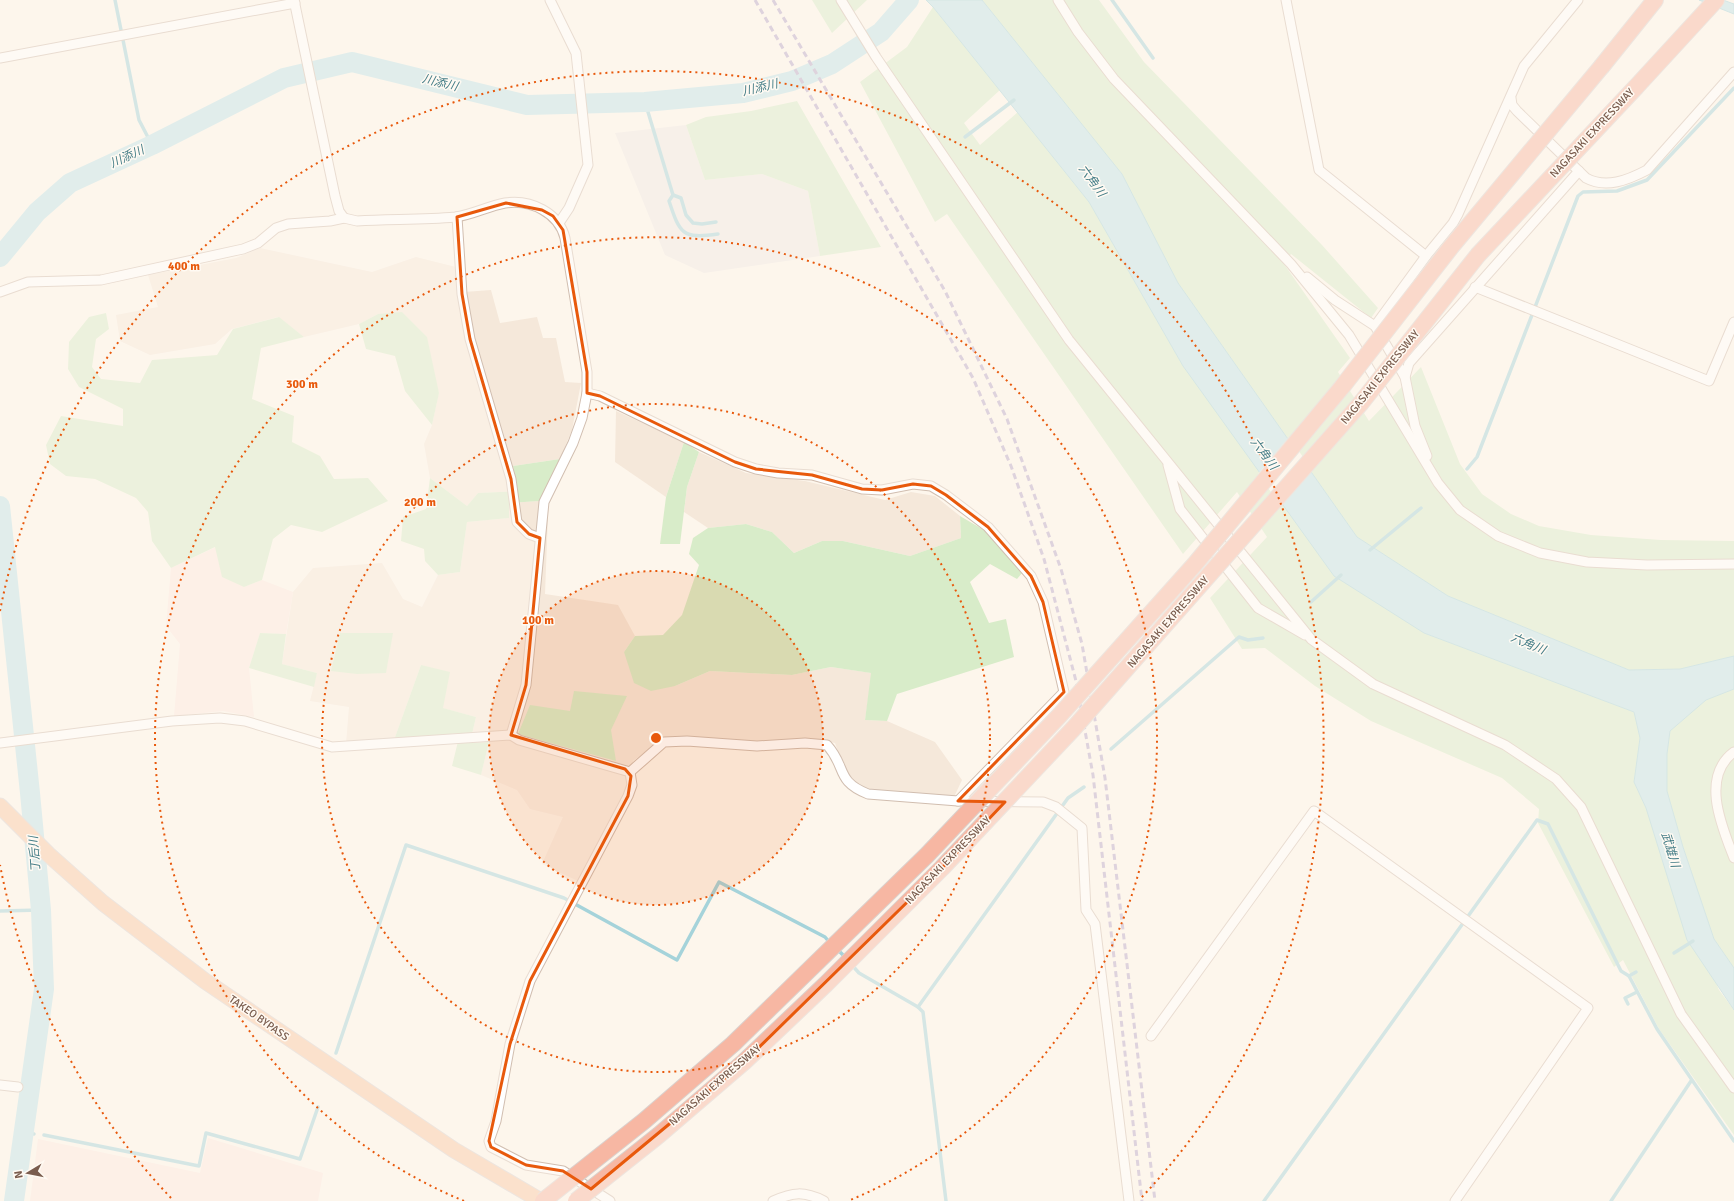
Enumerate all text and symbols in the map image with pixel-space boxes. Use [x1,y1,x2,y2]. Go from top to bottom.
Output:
water label: 川添川 [421,71,461,95]
water label: 川添川 [741,76,781,99]
street label: NAGASAKI EXPRESSWAY [1547,85,1637,180]
water label: 川添川 [108,142,148,171]
water label: 六角川 [1075,162,1110,202]
text: 400 m [168,259,200,274]
street label: NAGASAKI EXPRESSWAY [1338,327,1422,427]
text: 300 m [286,377,318,392]
water label: 六角川 [1247,435,1282,474]
text: 200 m [404,495,436,510]
street label: NAGASAKI EXPRESSWAY [1125,573,1212,671]
text: 100 m [522,613,554,628]
water label: 六角川 [1508,630,1549,659]
centre of rings [649,731,663,745]
street label: NAGASAKI EXPRESSWAY [903,813,994,907]
water label: 武雄川 [1658,831,1683,871]
water label: 丁后川 [26,834,44,872]
street label: TAKEO BYPASS [226,993,292,1043]
street label: NAGASAKI EXPRESSWAY [666,1041,764,1128]
north arrow [8,1153,48,1193]
text: N [12,1170,26,1180]

